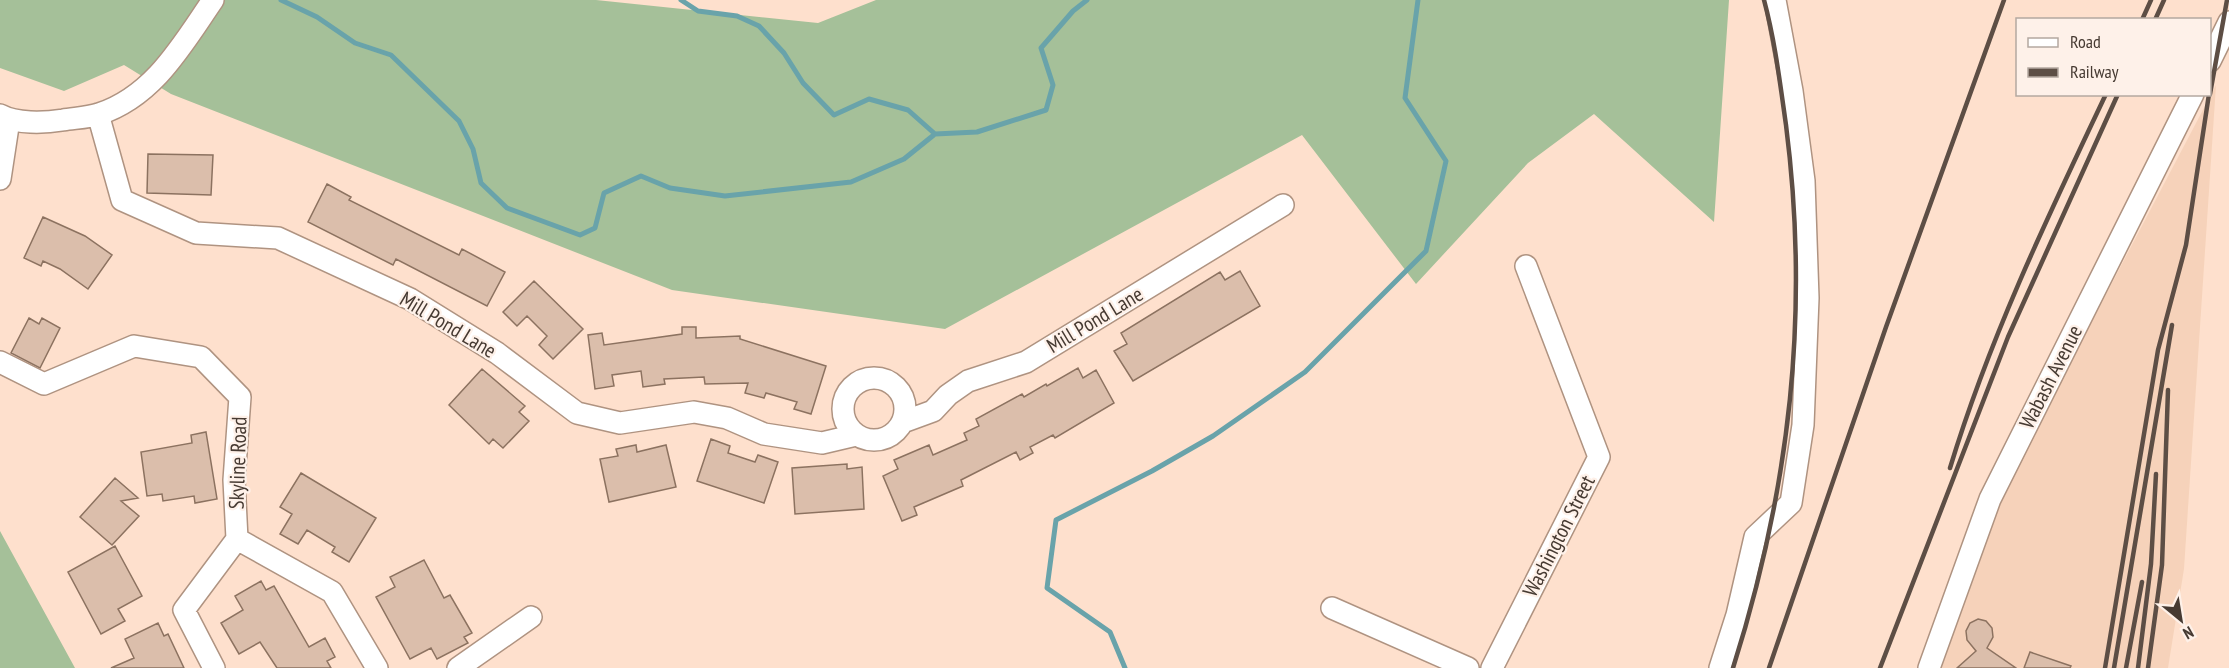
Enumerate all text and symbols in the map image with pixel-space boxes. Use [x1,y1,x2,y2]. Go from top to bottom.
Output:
legend [2016,18,2211,96]
text: Road [2070,30,2101,53]
text: Railway [2070,60,2119,83]
street label: Mill Pond Lane [1042,280,1148,359]
street label: Mill Pond Lane [395,285,501,364]
street label: Wabash Avenue [2013,320,2088,433]
street label: Skyline Road [222,416,253,510]
street label: Washington Street [1516,470,1601,601]
north arrow [2151,590,2211,650]
text: N [2180,622,2197,644]

